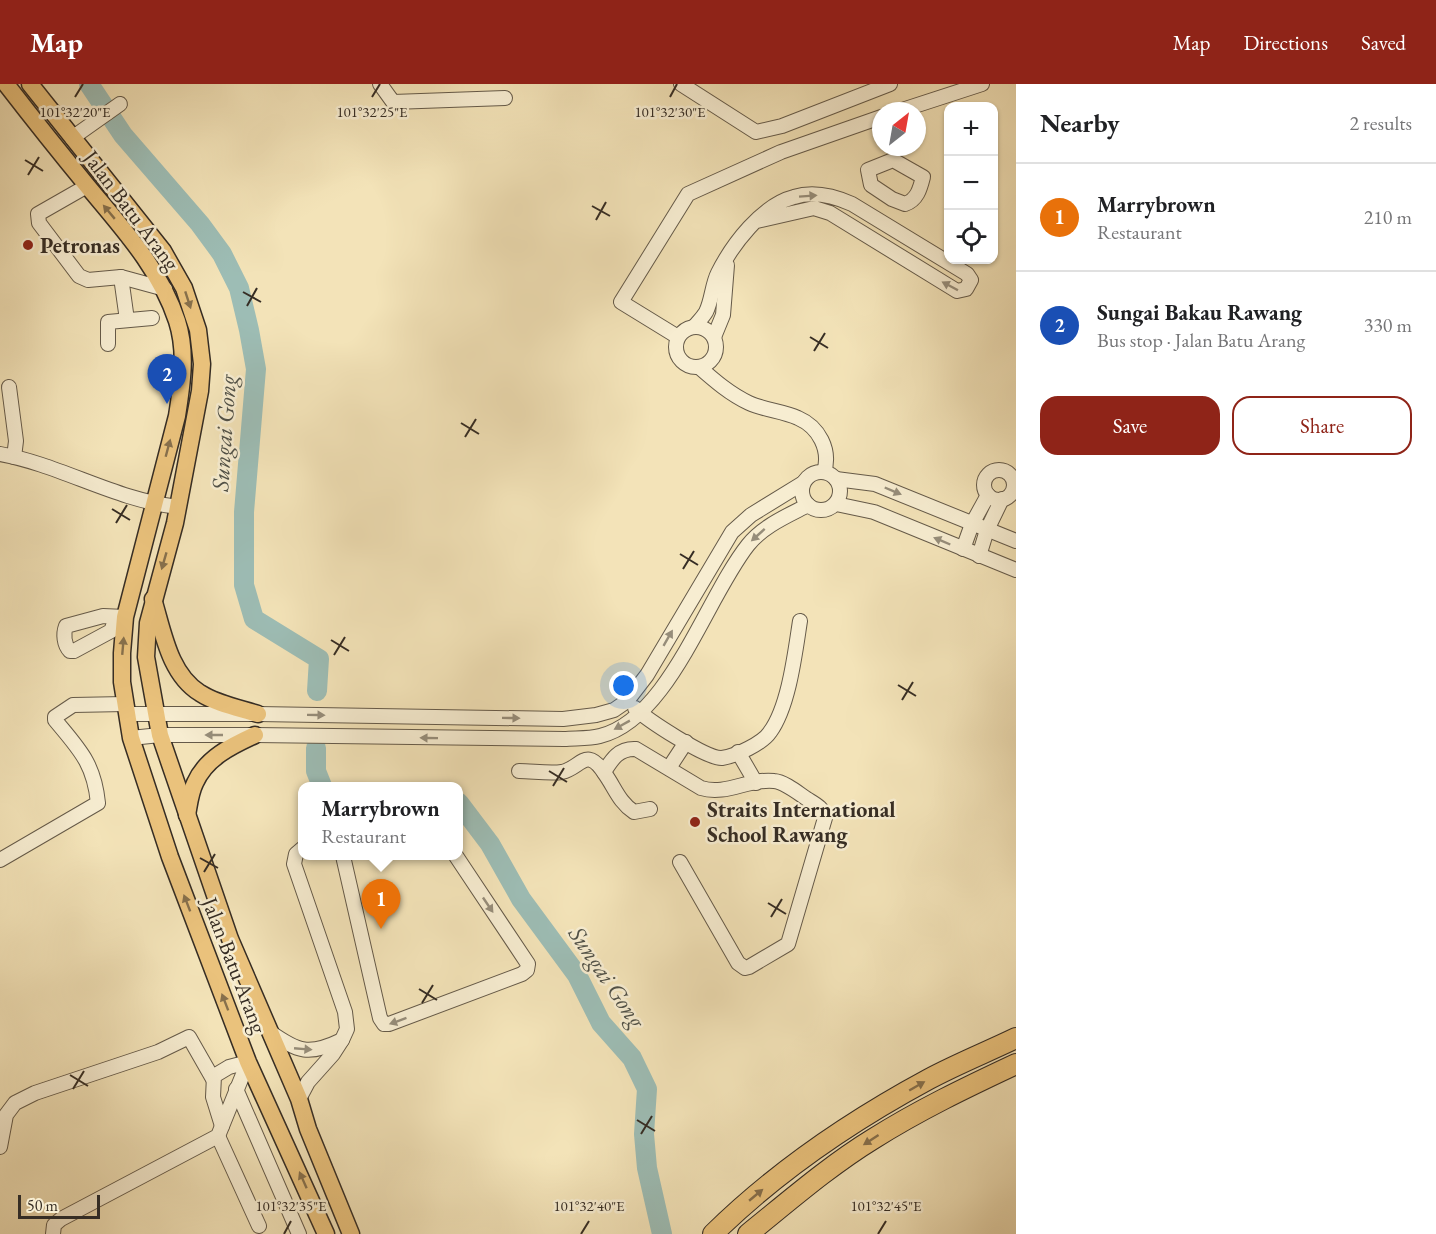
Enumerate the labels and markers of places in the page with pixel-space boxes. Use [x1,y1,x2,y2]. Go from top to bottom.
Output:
place label: Petronas [40,231,120,260]
marker: Petronas [21,238,35,252]
pin: 2 [148,354,186,404]
place label: Straits International School Rawang [707,795,896,849]
marker: Straits International School Rawang [688,815,702,829]
pin: 1 [362,880,400,929]

